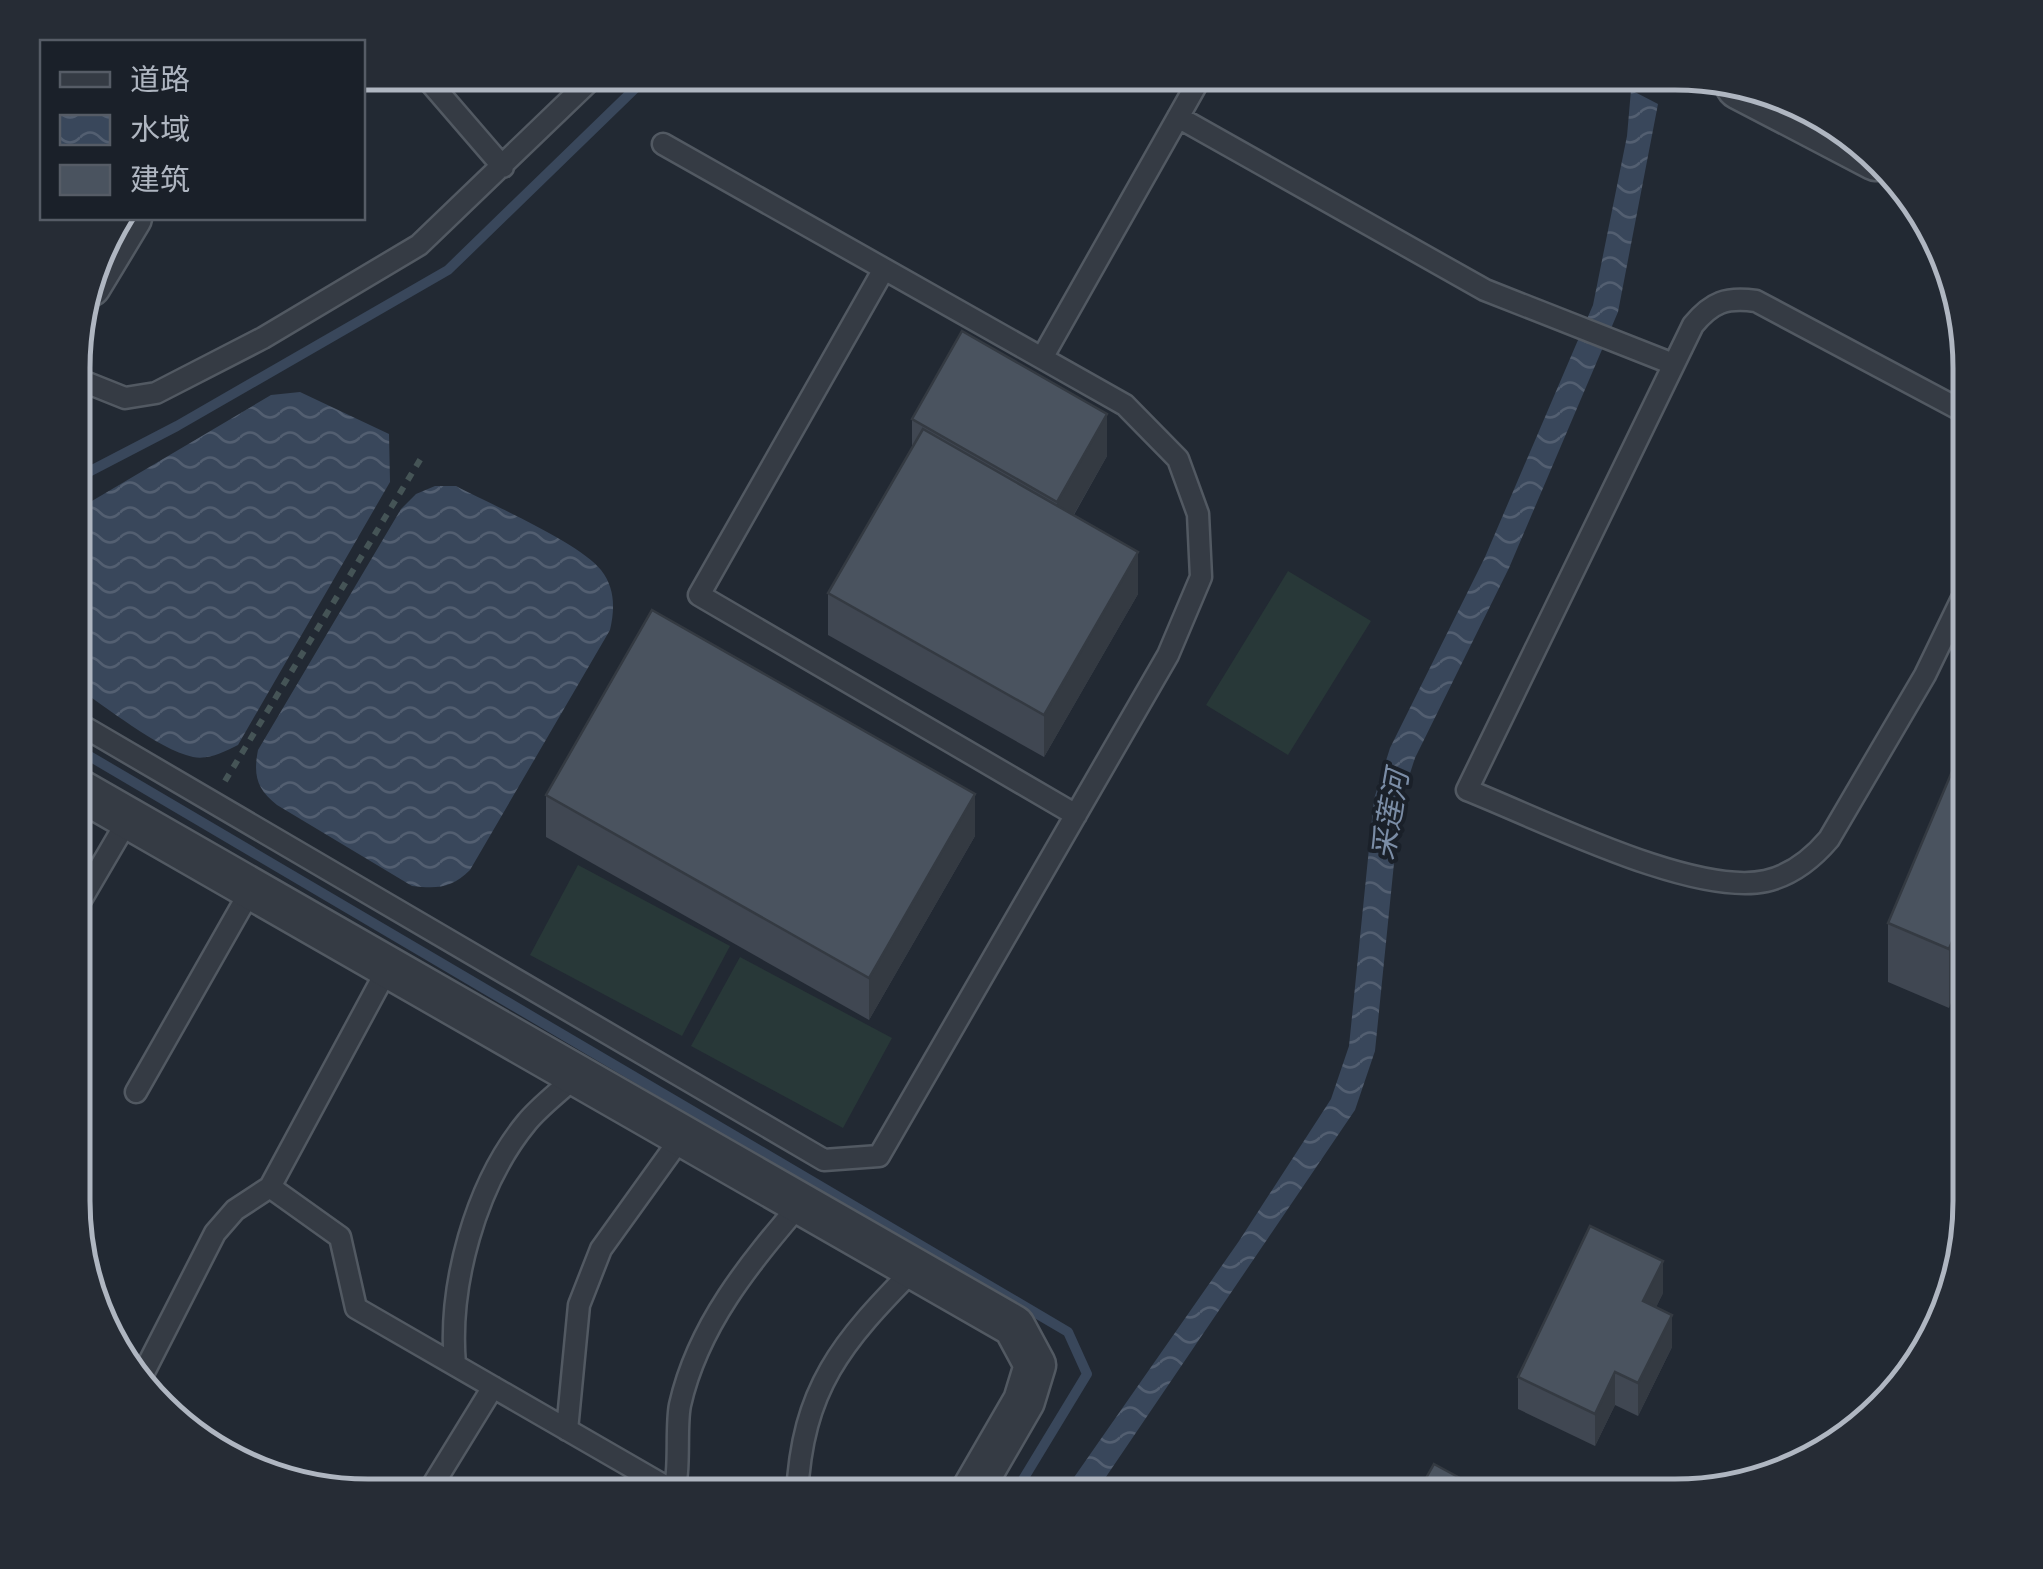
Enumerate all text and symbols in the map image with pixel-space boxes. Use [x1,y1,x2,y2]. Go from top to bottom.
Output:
legend [40,40,365,220]
text: 道路 [130,62,190,99]
text: 水域 [130,112,190,149]
text: 建筑 [130,162,190,199]
water label: 采莲河 [1365,763,1418,863]

